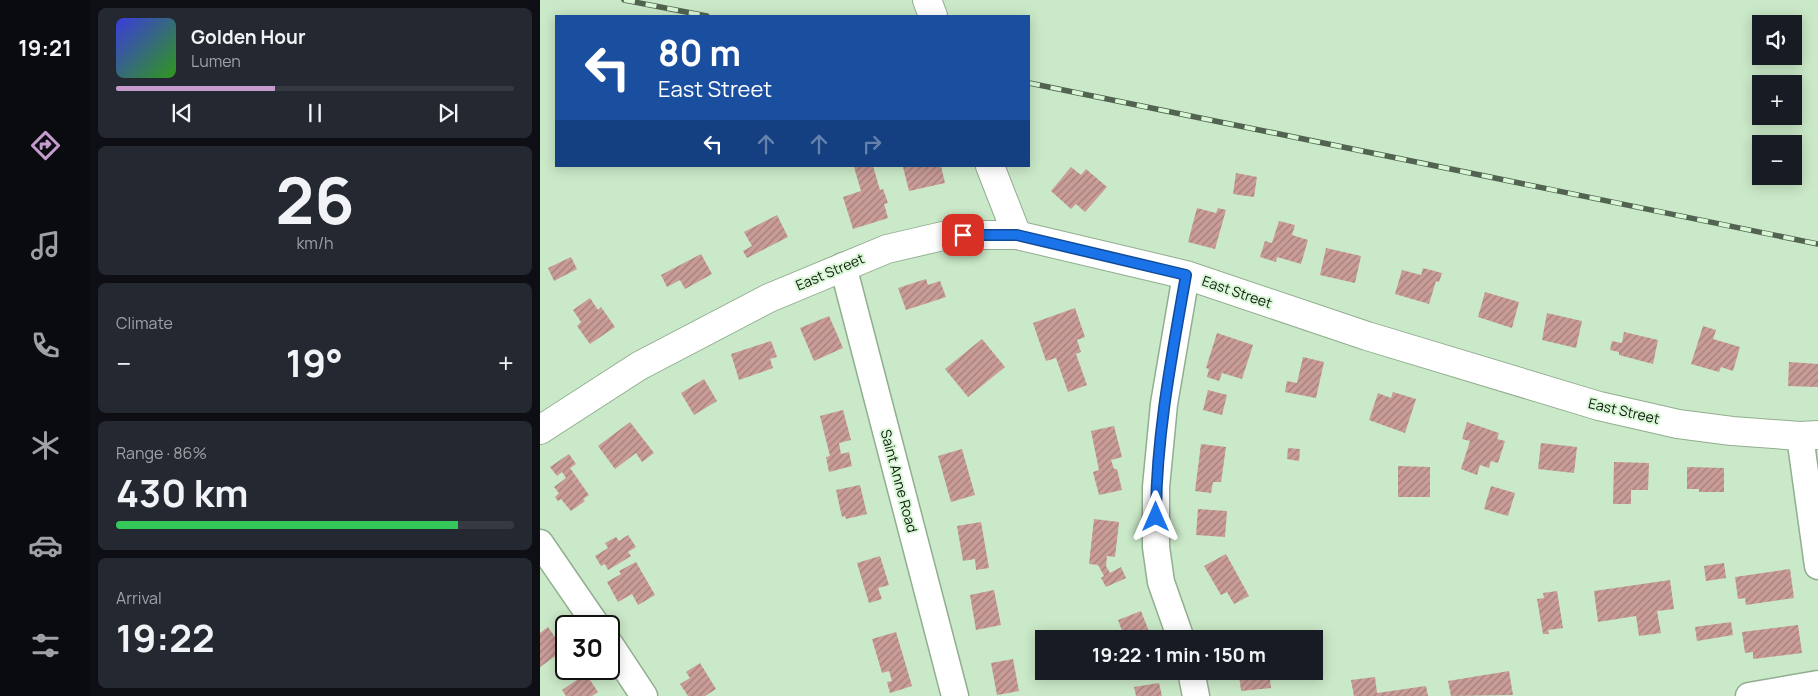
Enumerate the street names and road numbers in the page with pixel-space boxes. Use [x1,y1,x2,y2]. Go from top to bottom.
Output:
street label: East Street [793,248,867,294]
street label: East Street [1200,271,1275,312]
street label: East Street [1587,393,1662,428]
street label: Saint Anne Road [877,427,922,535]

